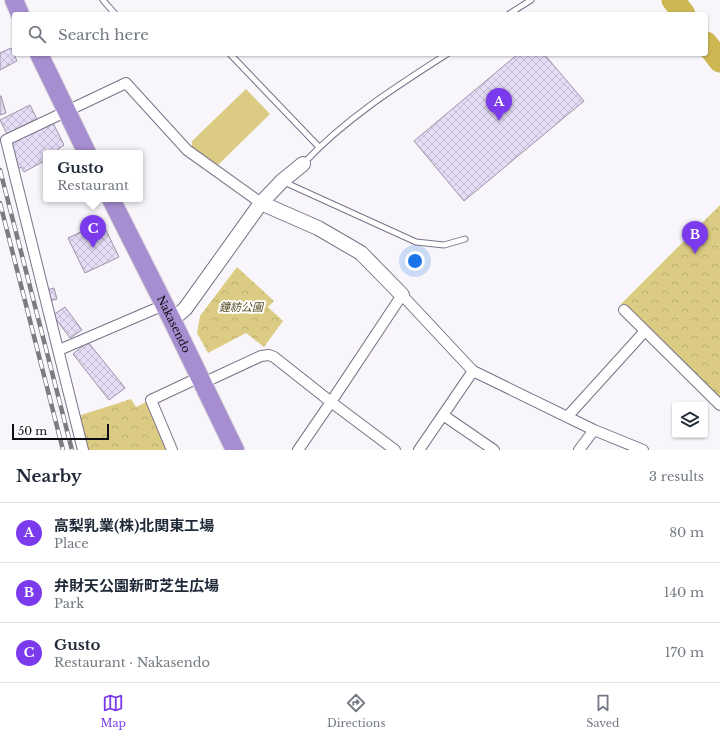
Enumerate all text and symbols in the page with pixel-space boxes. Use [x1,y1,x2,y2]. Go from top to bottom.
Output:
search box [12,12,708,56]
icon: search [26,23,48,45]
text: Search here [58,25,149,44]
pin: A [486,88,512,121]
popup [43,150,143,202]
text: Gusto [57,158,104,177]
text: Restaurant [57,177,129,194]
pin: C [80,215,106,248]
pin: B [682,221,708,254]
your location [405,251,425,271]
street label: Nakasendo [154,293,194,355]
park label: 鐘紡公園 [219,300,265,314]
map controls [672,402,708,438]
button: layers [672,402,708,438]
scale bar [12,422,109,441]
text: 50 m [18,424,47,438]
text: Nearby [16,466,82,487]
text: 3 results [649,468,704,485]
text: 高梨乳業(株)北関東工場 [54,516,214,535]
text: A [24,524,34,541]
text: 80 m [669,524,704,541]
text: Place [54,535,89,552]
text: 弁財天公園新町芝生広場 [54,576,219,595]
text: B [24,584,34,601]
text: 140 m [664,584,704,601]
text: Park [54,595,84,612]
text: Gusto [54,635,100,654]
text: C [24,644,34,661]
text: 170 m [665,644,704,661]
text: Restaurant · Nakasendo [54,654,210,671]
tab: Map [100,692,126,730]
tab: Directions [327,692,385,730]
tab: Saved [586,692,620,730]

